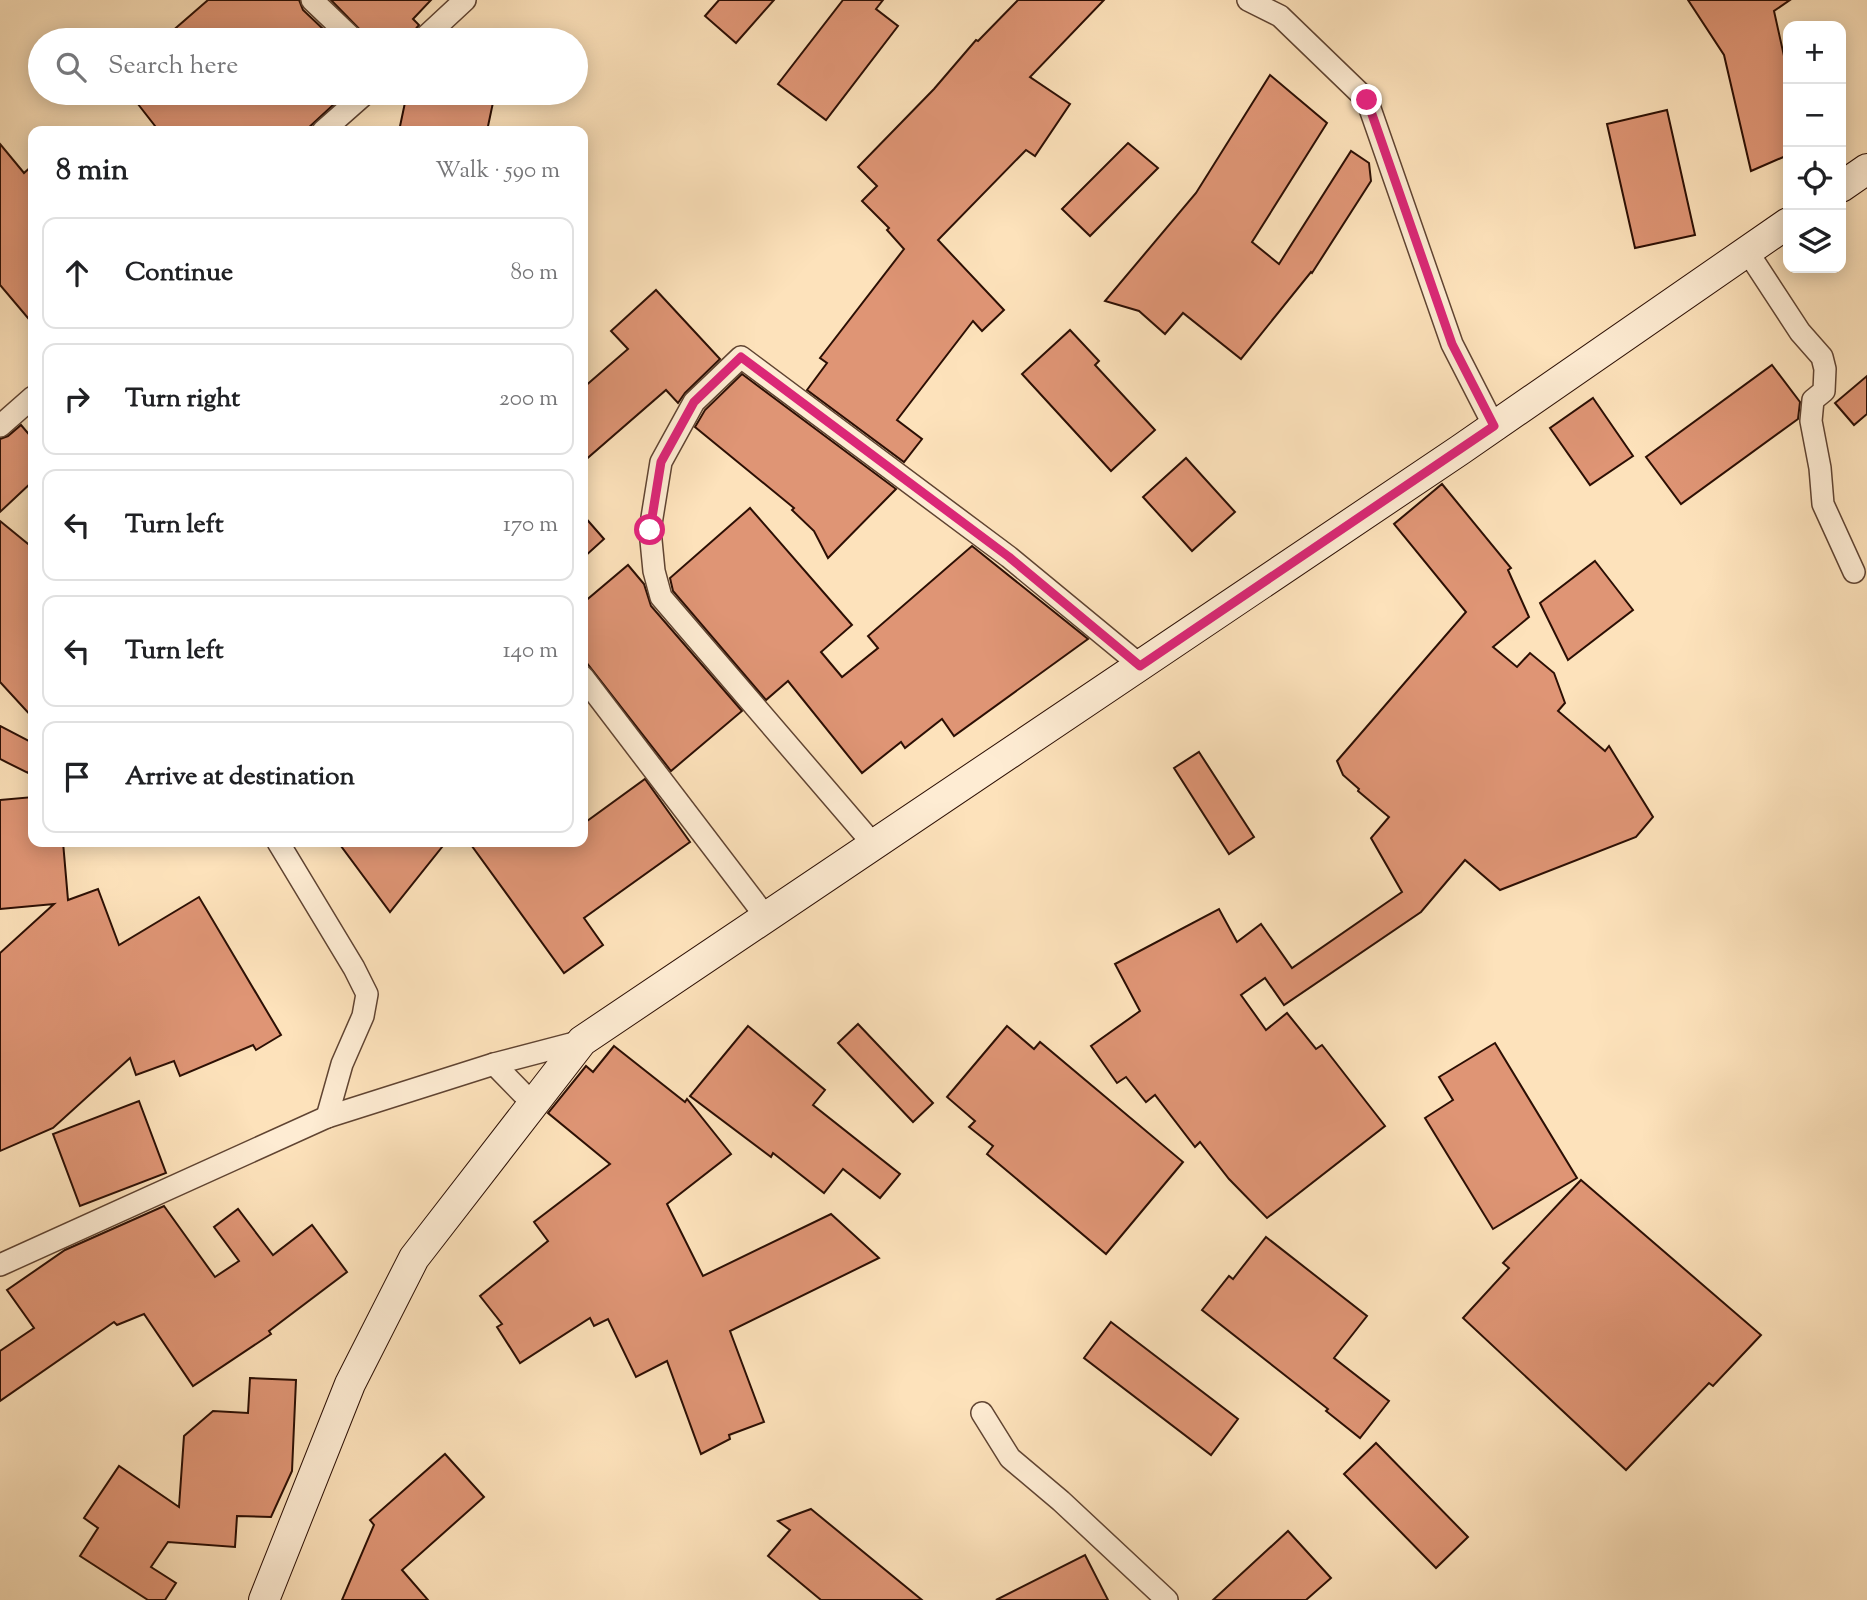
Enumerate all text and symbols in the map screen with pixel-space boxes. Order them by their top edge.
map controls [1783,21,1846,273]
button: + [1783,21,1846,84]
search box [28,28,588,105]
icon: search [52,48,90,86]
text: Search here [108,48,238,85]
route end [1351,84,1382,115]
button: − [1783,84,1846,147]
button: locate [1783,147,1846,210]
text: 8 min [56,150,128,193]
text: Walk · 590 m [435,155,560,188]
button: layers [1783,210,1846,273]
icon: ahead [58,254,96,292]
text: Continue [125,255,233,292]
text: 80 m [510,257,558,290]
icon: right [58,380,96,418]
text: Turn right [125,381,240,418]
text: 200 m [499,383,558,416]
icon: left [58,506,96,544]
text: Turn left [125,507,224,544]
text: 170 m [503,509,558,542]
route start [634,514,665,545]
icon: left [58,632,96,670]
text: Turn left [125,633,224,670]
text: 140 m [503,635,558,668]
icon: arrive [58,758,96,796]
text: Arrive at destination [125,759,355,796]

